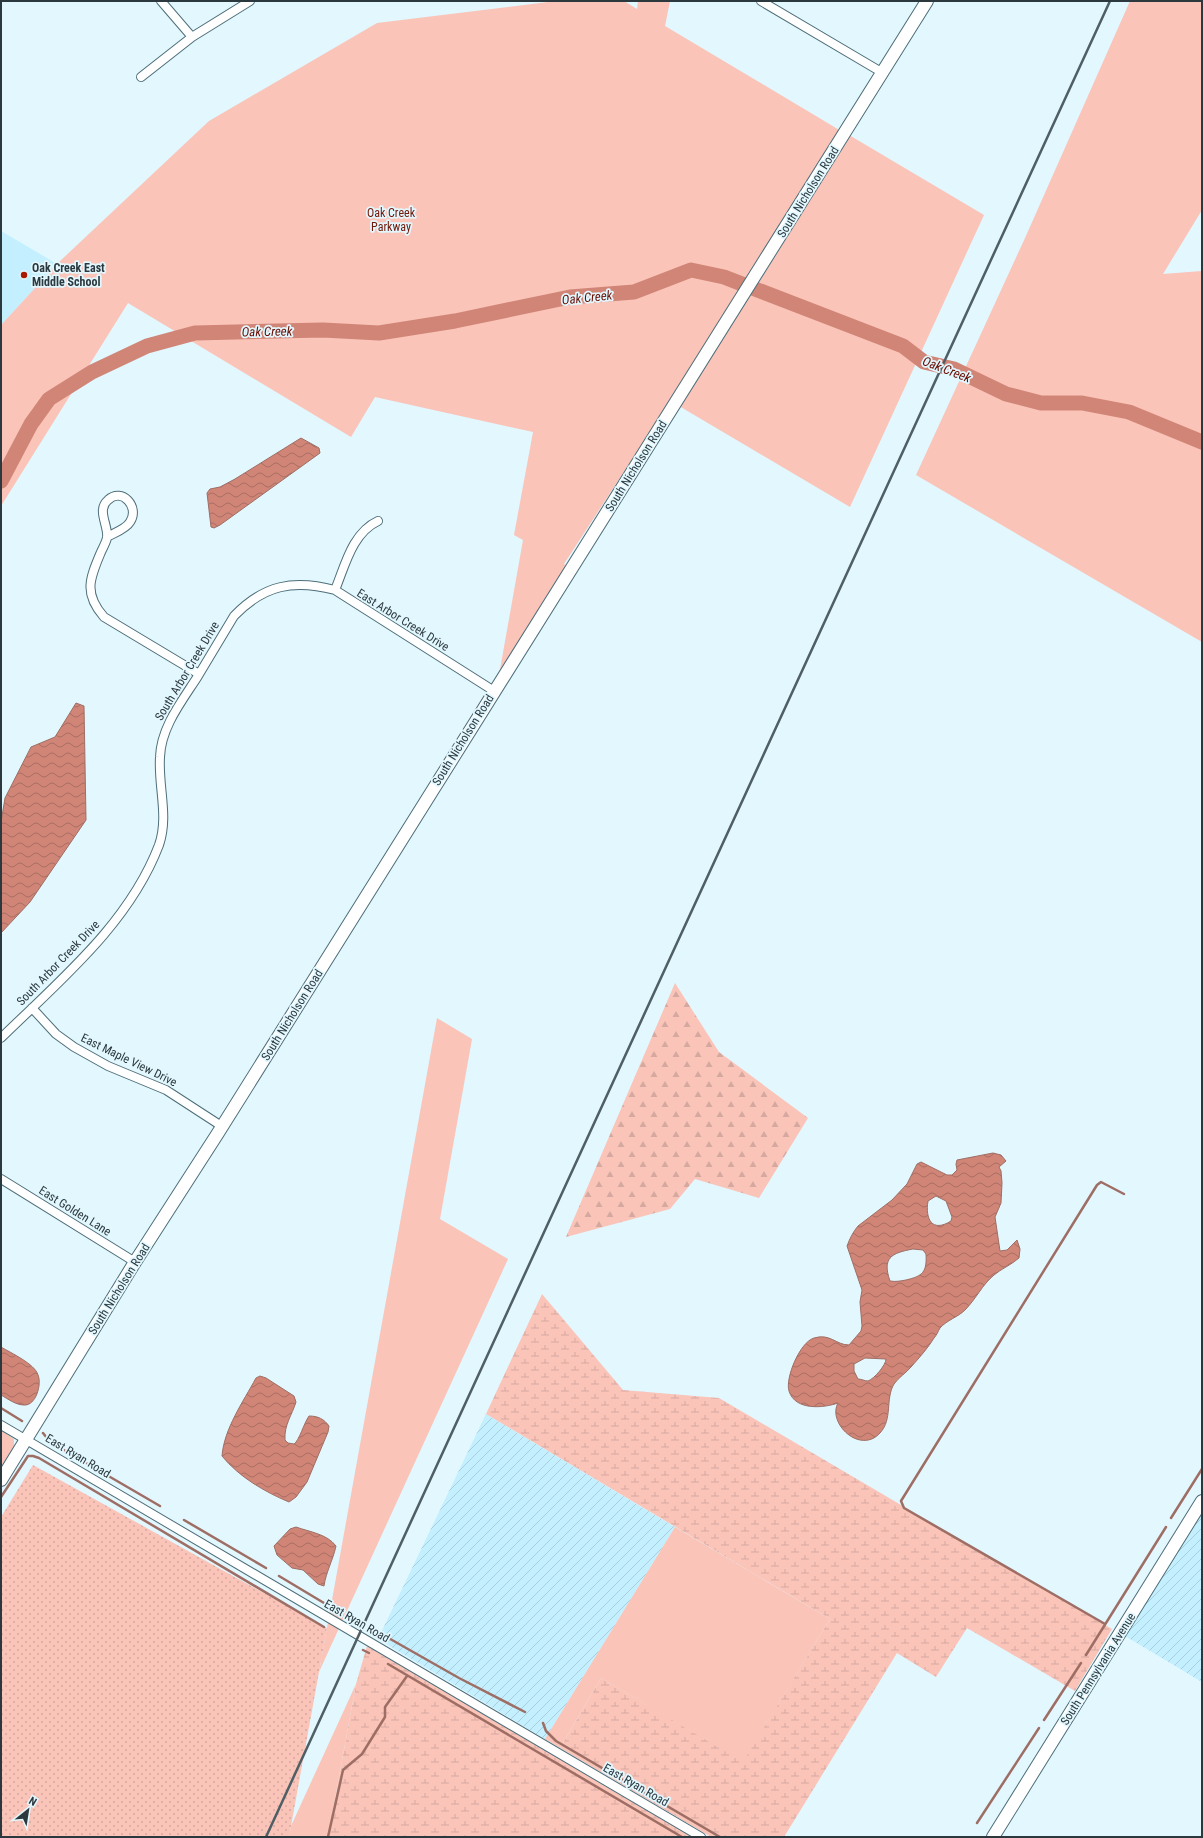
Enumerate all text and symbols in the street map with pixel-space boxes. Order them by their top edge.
street label: South Nicholson Road [774,144,842,240]
park label: Oak Creek Parkway [367,206,416,234]
place label: Oak Creek East Middle School [32,261,105,289]
marker: Oak Creek East Middle School [19,270,29,280]
water label: Oak Creek [561,287,613,308]
water label: Oak Creek [242,324,293,339]
water label: Oak Creek [920,353,973,386]
street label: South Nicholson Road [602,418,670,514]
street label: East Arbor Creek Drive [354,586,452,654]
street label: South Arbor Creek Drive [152,619,222,723]
street label: South Nicholson Road [429,692,497,788]
street label: South Arbor Creek Drive [14,917,102,1008]
street label: South Nicholson Road [258,967,326,1063]
street label: East Maple View Drive [79,1031,180,1089]
street label: East Golden Lane [36,1183,114,1239]
street label: South Nicholson Road [85,1241,153,1337]
street label: East Ryan Road [43,1431,113,1481]
street label: East Ryan Road [322,1597,392,1645]
street label: South Pennsylvania Avenue [1058,1610,1138,1728]
street label: East Ryan Road [601,1761,671,1809]
north arrow [8,1790,48,1830]
text: N [27,1794,39,1809]

